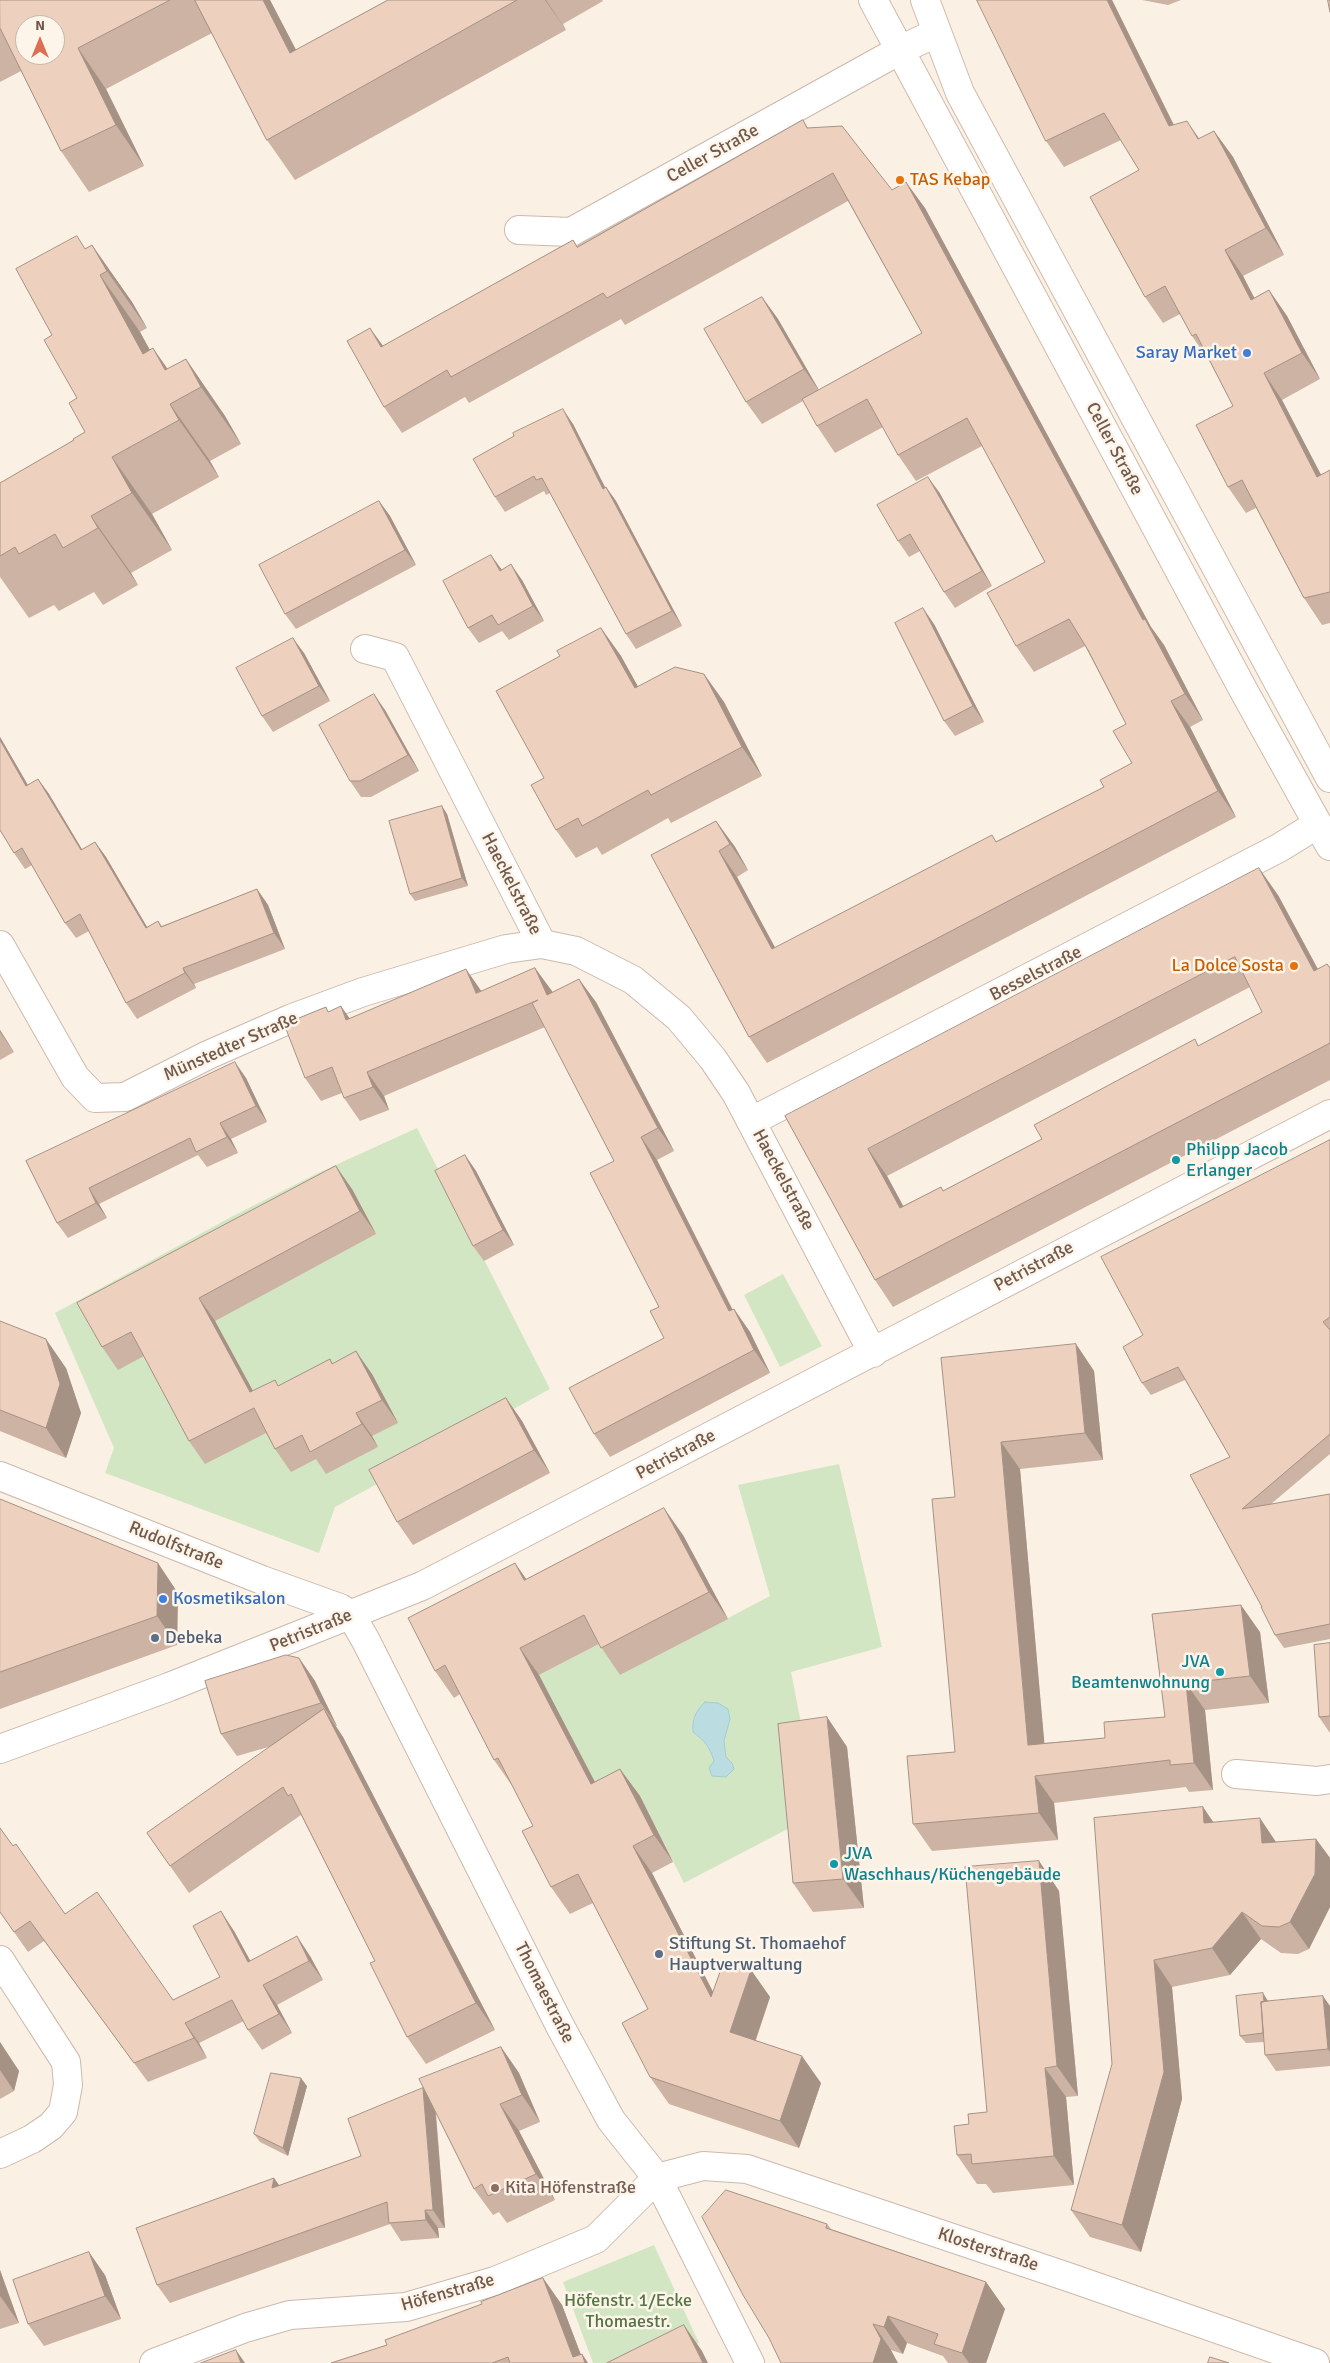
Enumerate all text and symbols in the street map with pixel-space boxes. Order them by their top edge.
north arrow [15,15,65,65]
text: N [35,17,45,34]
street label: Celler Straße [663,120,763,188]
place label: TAS Kebap [910,169,990,191]
marker: TAS Kebap [894,174,906,186]
place label: Saray Market [1136,342,1237,364]
marker: Saray Market [1241,347,1253,359]
street label: Celler Straße [1081,399,1147,499]
street label: Haeckelstraße [476,829,546,939]
street label: Besselstraße [987,942,1085,1006]
place label: La Dolce Sosta [1172,955,1284,977]
marker: La Dolce Sosta [1288,960,1300,972]
street label: Münstedter Straße [161,1008,301,1086]
street label: Haeckelstraße [747,1126,819,1234]
place label: Philipp Jacob Erlanger [1186,1139,1288,1182]
marker: Philipp Jacob Erlanger [1170,1154,1182,1166]
street label: Petristraße [991,1237,1077,1297]
street label: Petristraße [633,1425,719,1485]
street label: Rudolfstraße [125,1517,227,1575]
place label: Kosmetiksalon [173,1588,286,1610]
marker: Kosmetiksalon [157,1593,169,1605]
street label: Petristraße [267,1605,355,1657]
place label: Debeka [165,1627,222,1649]
marker: Debeka [149,1632,161,1644]
place label: JVA Beamtenwohnung [1071,1651,1210,1694]
marker: JVA Beamtenwohnung [1214,1666,1226,1678]
place label: JVA Waschhaus/Küchengebäude [844,1843,1061,1886]
marker: JVA Waschhaus/Küchengebäude [828,1858,840,1870]
place label: Stiftung St. Thomaehof Hauptverwaltung [669,1933,846,1976]
street label: Thomaestraße [509,1939,579,2047]
marker: Stiftung St. Thomaehof Hauptverwaltung [653,1948,665,1960]
place label: Kita Höfenstraße [505,2177,636,2199]
marker: Kita Höfenstraße [489,2182,501,2194]
street label: Klosterstraße [935,2224,1041,2276]
street label: Höfenstraße [399,2269,497,2317]
park label: Höfenstr. 1/Ecke Thomaestr. [564,2290,692,2332]

